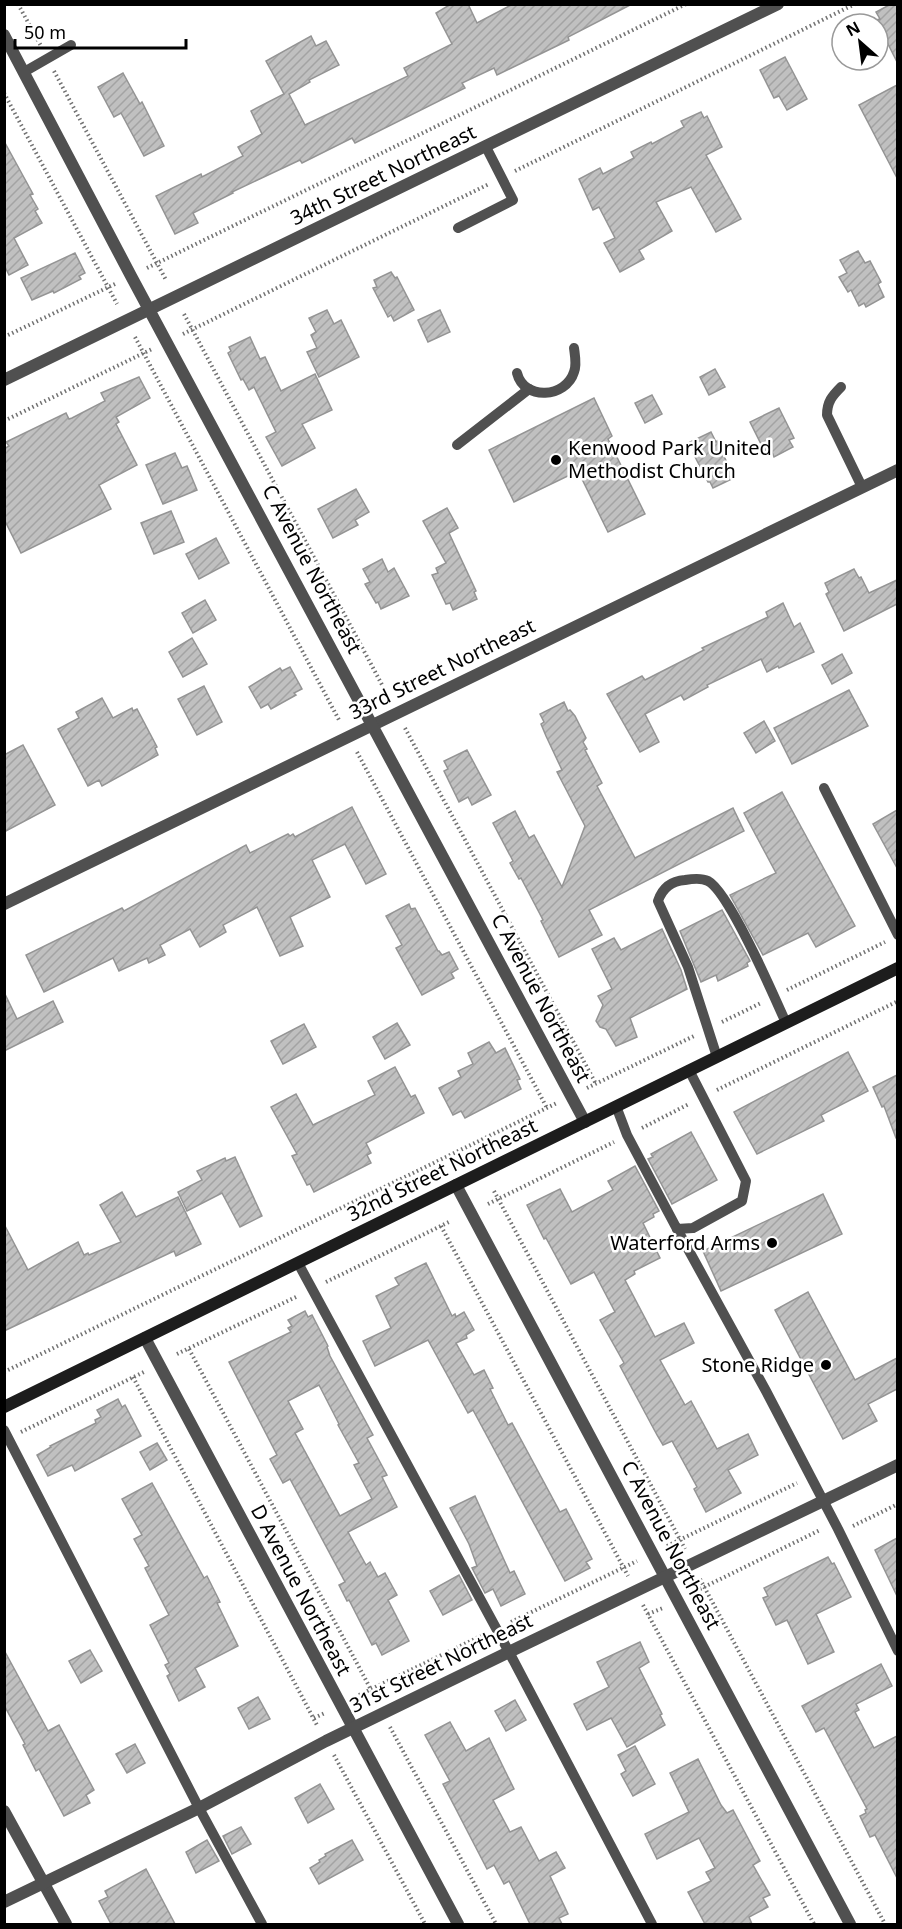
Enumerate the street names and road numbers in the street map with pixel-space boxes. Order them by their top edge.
street label: 34th Street Northeast [286,118,480,231]
street label: C Avenue Northeast [256,480,368,658]
street label: 33rd Street Northeast [344,612,539,725]
street label: C Avenue Northeast [485,909,597,1087]
street label: 32nd Street Northeast [342,1112,541,1227]
street label: C Avenue Northeast [615,1456,727,1634]
street label: D Avenue Northeast [245,1500,358,1680]
street label: 31st Street Northeast [345,1606,537,1719]

